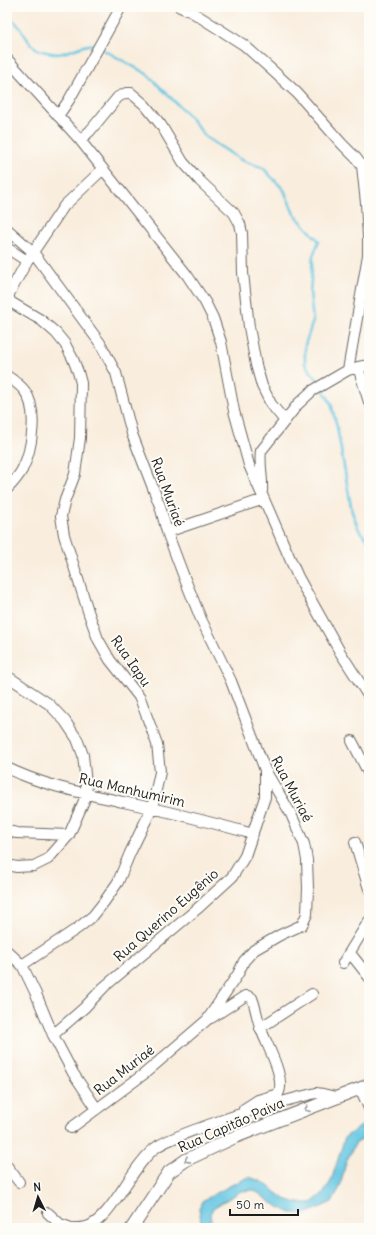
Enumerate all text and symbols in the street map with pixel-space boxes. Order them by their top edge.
street label: Rua Muriaé [147,455,189,529]
street label: Rua Iapu [107,632,155,690]
street label: Rua Muriaé [267,753,317,825]
street label: Rua Manhumirim [77,769,187,811]
street label: Rua Querino Eugênio [110,864,222,965]
street label: Rua Muriaé [90,1041,158,1099]
street label: Rua Capitão Paiva [175,1094,287,1156]
one-way arrow [303,1104,311,1112]
one-way arrow [184,1155,191,1162]
north arrow [18,1177,58,1217]
text: N [33,1180,42,1194]
scale bar [230,1191,298,1217]
text: 50 m [236,1197,265,1212]

